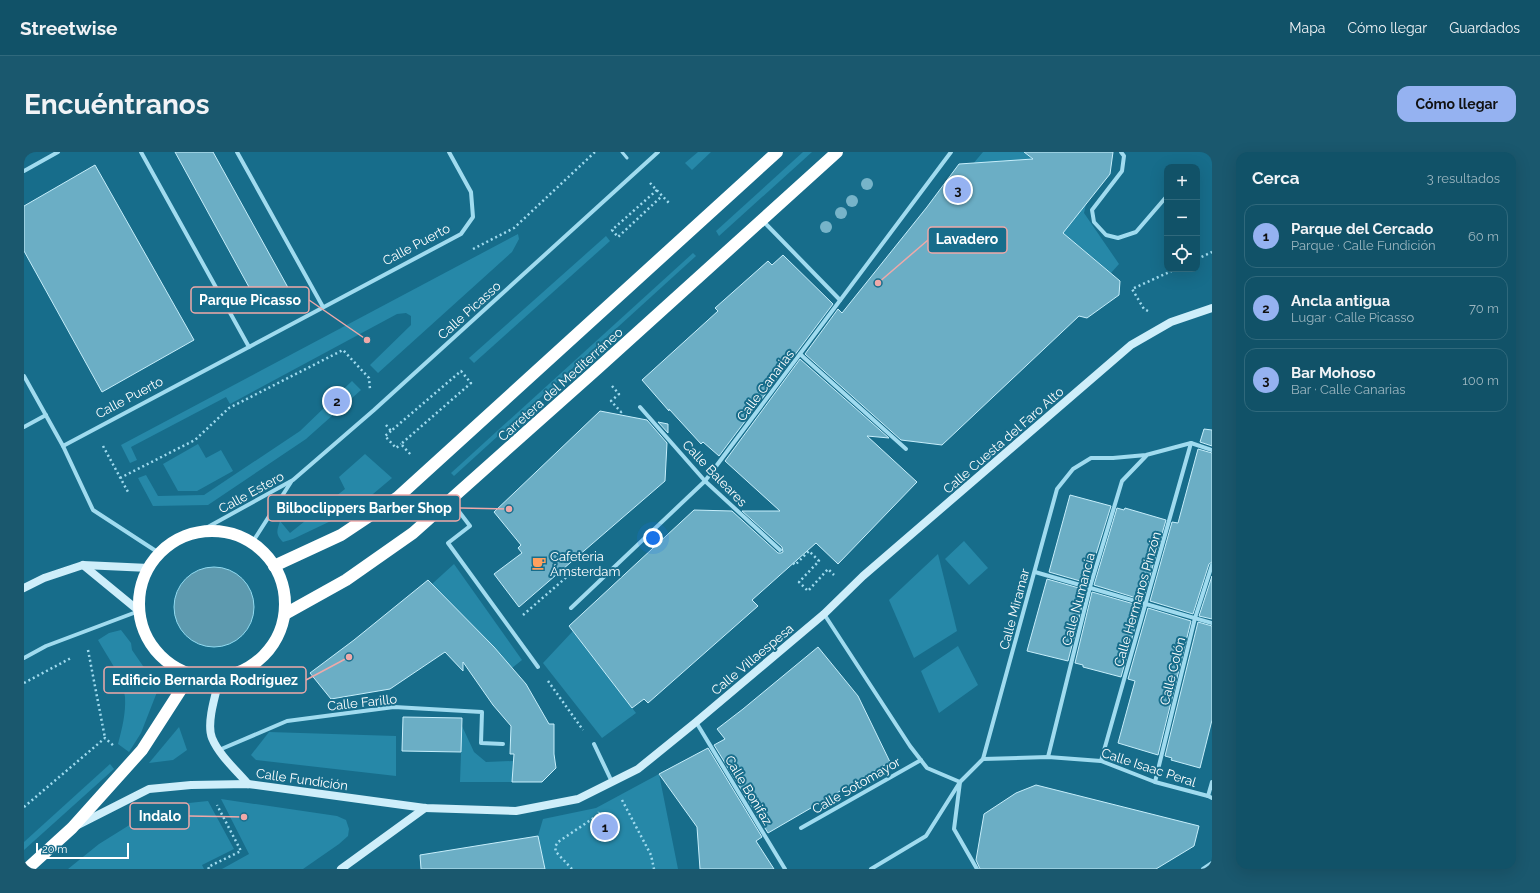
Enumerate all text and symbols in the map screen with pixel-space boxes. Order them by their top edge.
text: Streetwise [20,17,117,39]
text: Mapa [1289,20,1325,36]
text: Cómo llegar [1347,20,1427,36]
text: Guardados [1449,20,1520,36]
button: Cómo llegar [1397,86,1516,122]
text: Encuéntranos [24,88,210,121]
map controls [1164,164,1200,272]
button: + [1164,164,1200,200]
text: Cerca [1252,168,1300,188]
text: 3 resultados [1427,171,1500,186]
pin: 3 [945,175,971,205]
button: − [1164,200,1200,236]
street label: Calle Puerto [380,220,453,268]
text: Parque del Cercado [1291,220,1433,238]
callout: Lavadero [928,227,1007,253]
text: 1 [1263,229,1269,244]
text: 60 m [1468,229,1499,244]
text: Lavadero [936,231,999,247]
button: locate [1164,236,1200,272]
text: Parque · Calle Fundición [1291,238,1436,253]
street label: Calle Picasso [435,278,504,343]
callout: Parque Picasso [191,287,309,313]
text: Parque Picasso [199,292,301,308]
text: Ancla antigua [1291,292,1390,310]
text: 2 [1262,301,1270,316]
text: 70 m [1469,301,1499,316]
text: Lugar · Calle Picasso [1291,310,1414,325]
street label: Carretera del Mediterráneo [495,324,626,444]
street label: Calle Canarias [734,347,797,424]
text: Bar Mohoso [1291,364,1375,382]
street label: Calle Puerto [93,373,166,421]
text: 3 [1262,373,1270,388]
text: 100 m [1462,373,1499,388]
text: Bar · Calle Canarias [1291,382,1406,397]
street label: Calle Cuesta del Faro Alto [940,384,1067,497]
pin: 2 [324,386,350,416]
street label: Calle Baleares [679,437,750,510]
street label: Calle Estero [216,468,287,516]
callout: Bilboclippers Barber Shop [268,495,460,521]
text: Bilboclippers Barber Shop [276,500,452,516]
your location [643,528,663,548]
street label: Calle Hermanos Pinzón [1111,530,1164,668]
place label: Cafeteria Ámsterdam [550,549,620,579]
street label: Calle Numancia [1059,551,1098,647]
cafe icon: Cafeteria Ámsterdam [531,555,547,571]
street label: Calle Miramar [996,566,1033,651]
street label: Calle Villaespesa [708,621,796,698]
street label: Calle Colón [1157,636,1188,707]
callout: Edificio Bernarda Rodríguez [104,667,306,693]
text: Edificio Bernarda Rodríguez [112,672,298,688]
street label: Calle Farillo [326,691,398,714]
street label: Calle Isaac Peral [1100,745,1199,790]
street label: Calle Bonifaz [722,753,775,828]
street label: Calle Sotomayor [809,754,903,817]
street label: Calle Fundición [255,766,349,793]
callout: Indalo [130,803,189,829]
text: Indalo [139,808,182,824]
pin: 1 [592,812,618,842]
scale bar [36,841,129,860]
text: 20 m [42,843,67,856]

